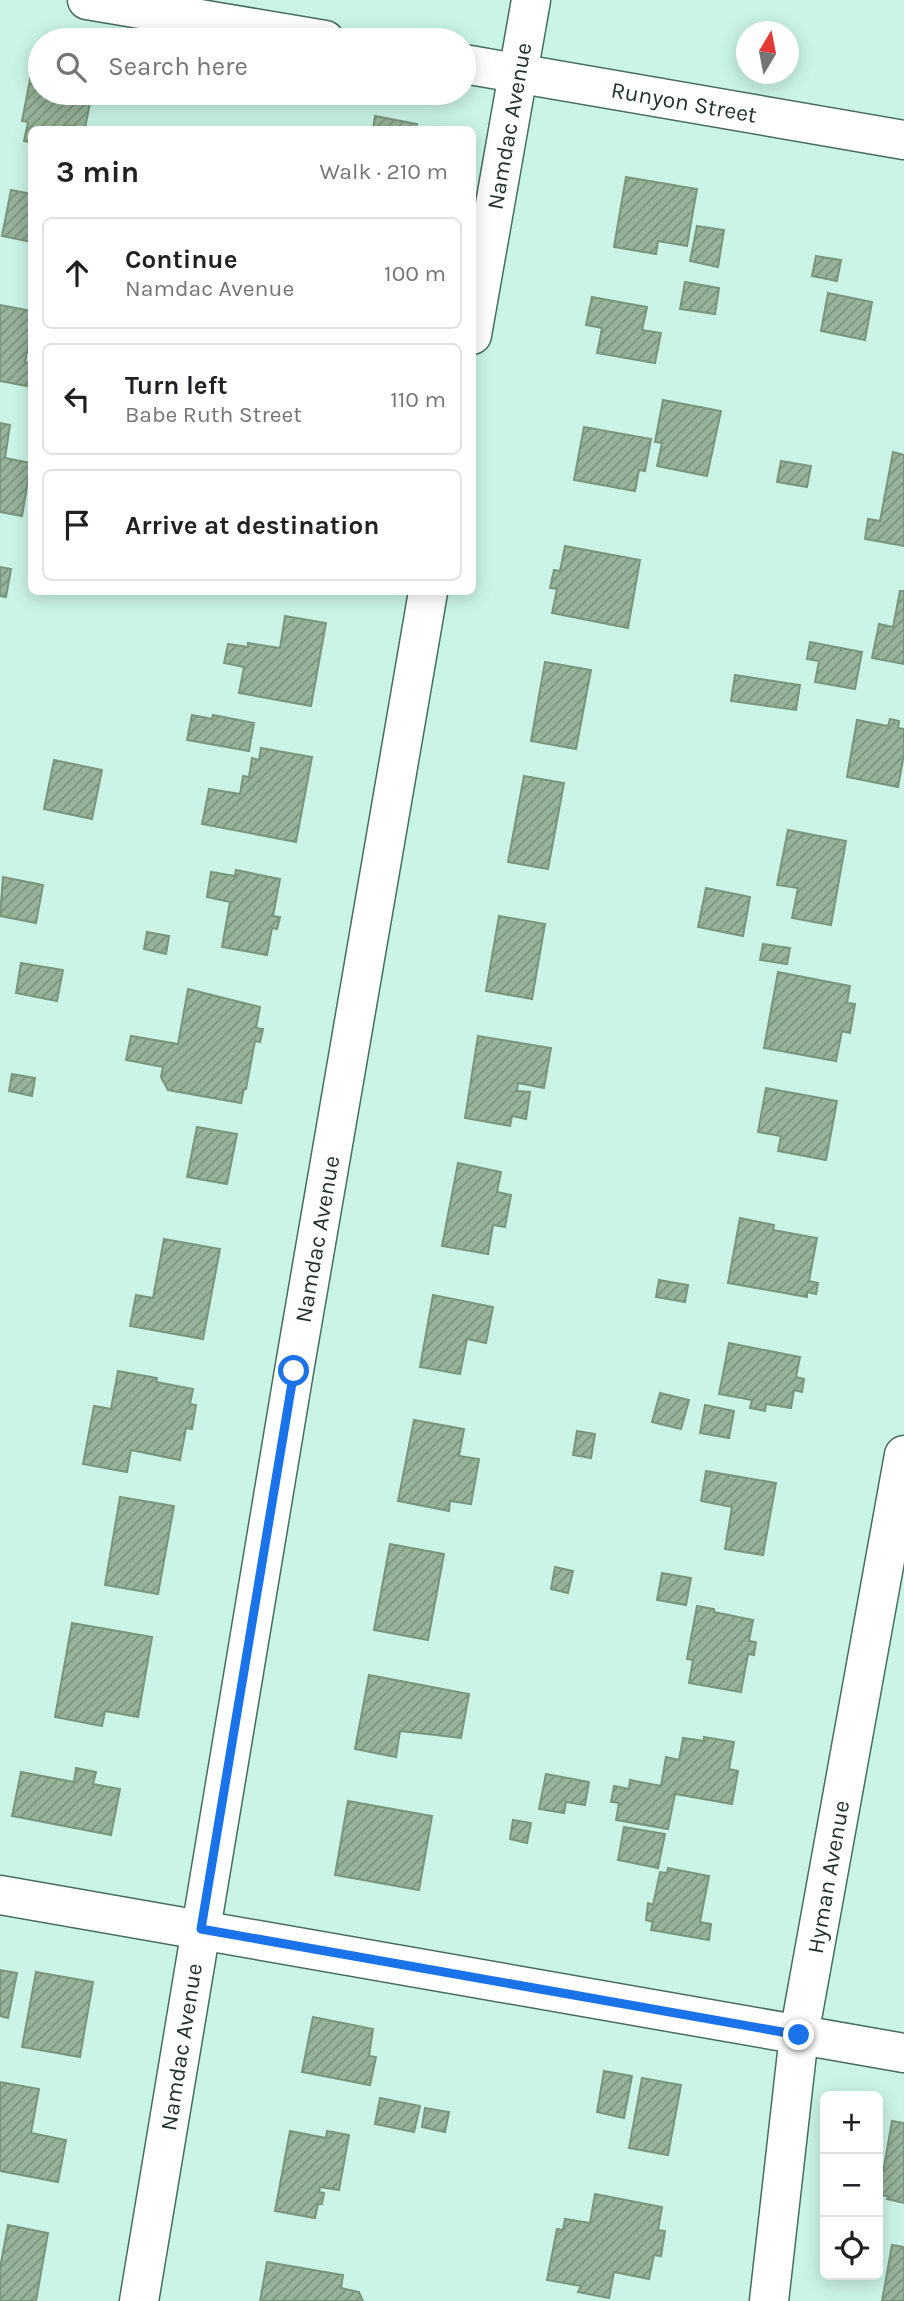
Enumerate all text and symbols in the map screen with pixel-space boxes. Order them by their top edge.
north arrow [736,21,799,84]
search box [28,28,476,105]
street label: Namdac Avenue [482,40,537,212]
icon: search [52,48,90,86]
text: Search here [108,51,248,82]
street label: Runyon Street [609,76,759,129]
text: 3 min [56,154,139,190]
text: Walk · 210 m [320,158,448,185]
text: Continue [125,244,237,275]
icon: ahead [58,254,96,292]
text: 100 m [384,260,446,287]
text: Namdac Avenue [125,275,294,302]
text: Turn left [125,370,227,401]
icon: left [58,380,96,418]
text: 110 m [390,386,446,413]
text: Babe Ruth Street [125,401,302,428]
icon: arrive [58,506,96,544]
text: Arrive at destination [125,510,379,541]
street label: Namdac Avenue [290,1153,345,1325]
route start [278,1355,309,1386]
street label: Hyman Avenue [802,1798,855,1956]
street label: Namdac Avenue [155,1961,208,2133]
route end [783,2019,814,2050]
map controls [820,2091,883,2280]
button: + [820,2091,883,2154]
button: − [820,2154,883,2217]
button: locate [820,2217,883,2280]

